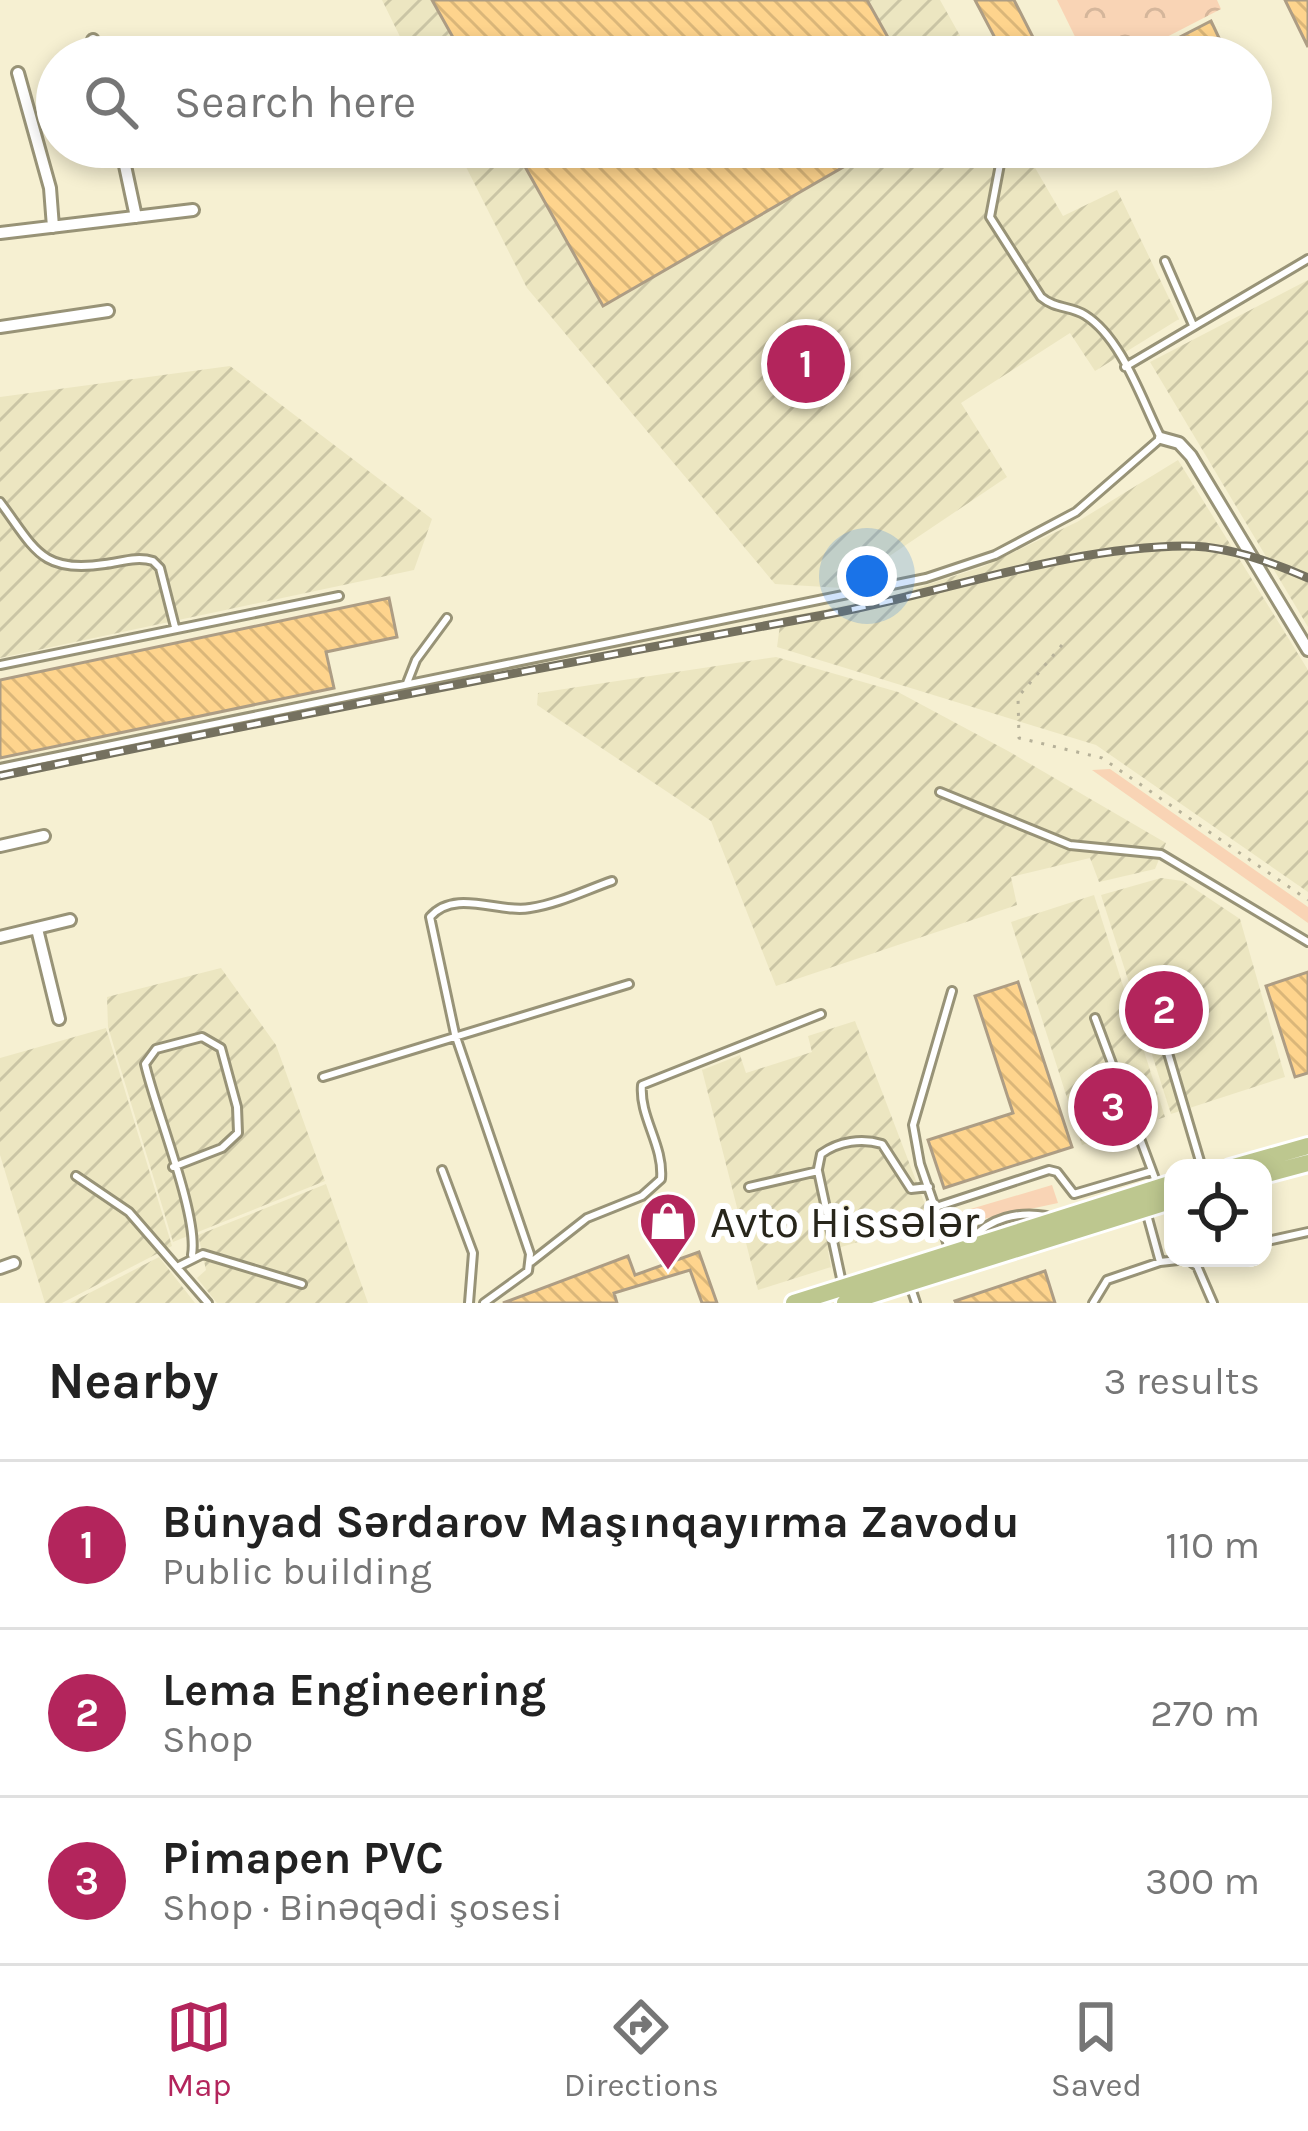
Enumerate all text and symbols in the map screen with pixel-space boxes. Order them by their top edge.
search box [36,36,1272,168]
icon: search [78,69,144,135]
text: Search here [174,76,416,128]
pin: 1 [767,319,845,409]
your location [837,546,897,606]
pin: 2 [1125,965,1203,1055]
pin: 3 [1074,1062,1152,1152]
map controls [1164,1159,1272,1267]
button: locate [1164,1159,1272,1267]
shop icon: Avto Hissələr [637,1190,699,1272]
place label: Avto Hissələr [710,1196,980,1248]
text: Nearby [48,1351,218,1411]
text: 3 results [1103,1358,1260,1404]
text: Bünyad Sərdarov Maşınqayırma Zavodu [162,1496,1019,1548]
text: 1 [80,1522,94,1568]
text: 110 m [1165,1522,1260,1568]
text: Public building [162,1548,432,1594]
text: Lema Engineering [162,1664,546,1716]
text: 2 [75,1690,99,1736]
text: 270 m [1150,1690,1260,1736]
text: Shop [162,1716,253,1762]
text: Pimapen PVC [162,1832,444,1884]
text: 3 [75,1858,99,1904]
text: 300 m [1145,1858,1260,1904]
text: Shop · Binəqədi şosesi [162,1884,563,1930]
tab: Map [166,1994,232,2104]
tab: Directions [564,1994,719,2104]
tab: Saved [1051,1994,1142,2104]

